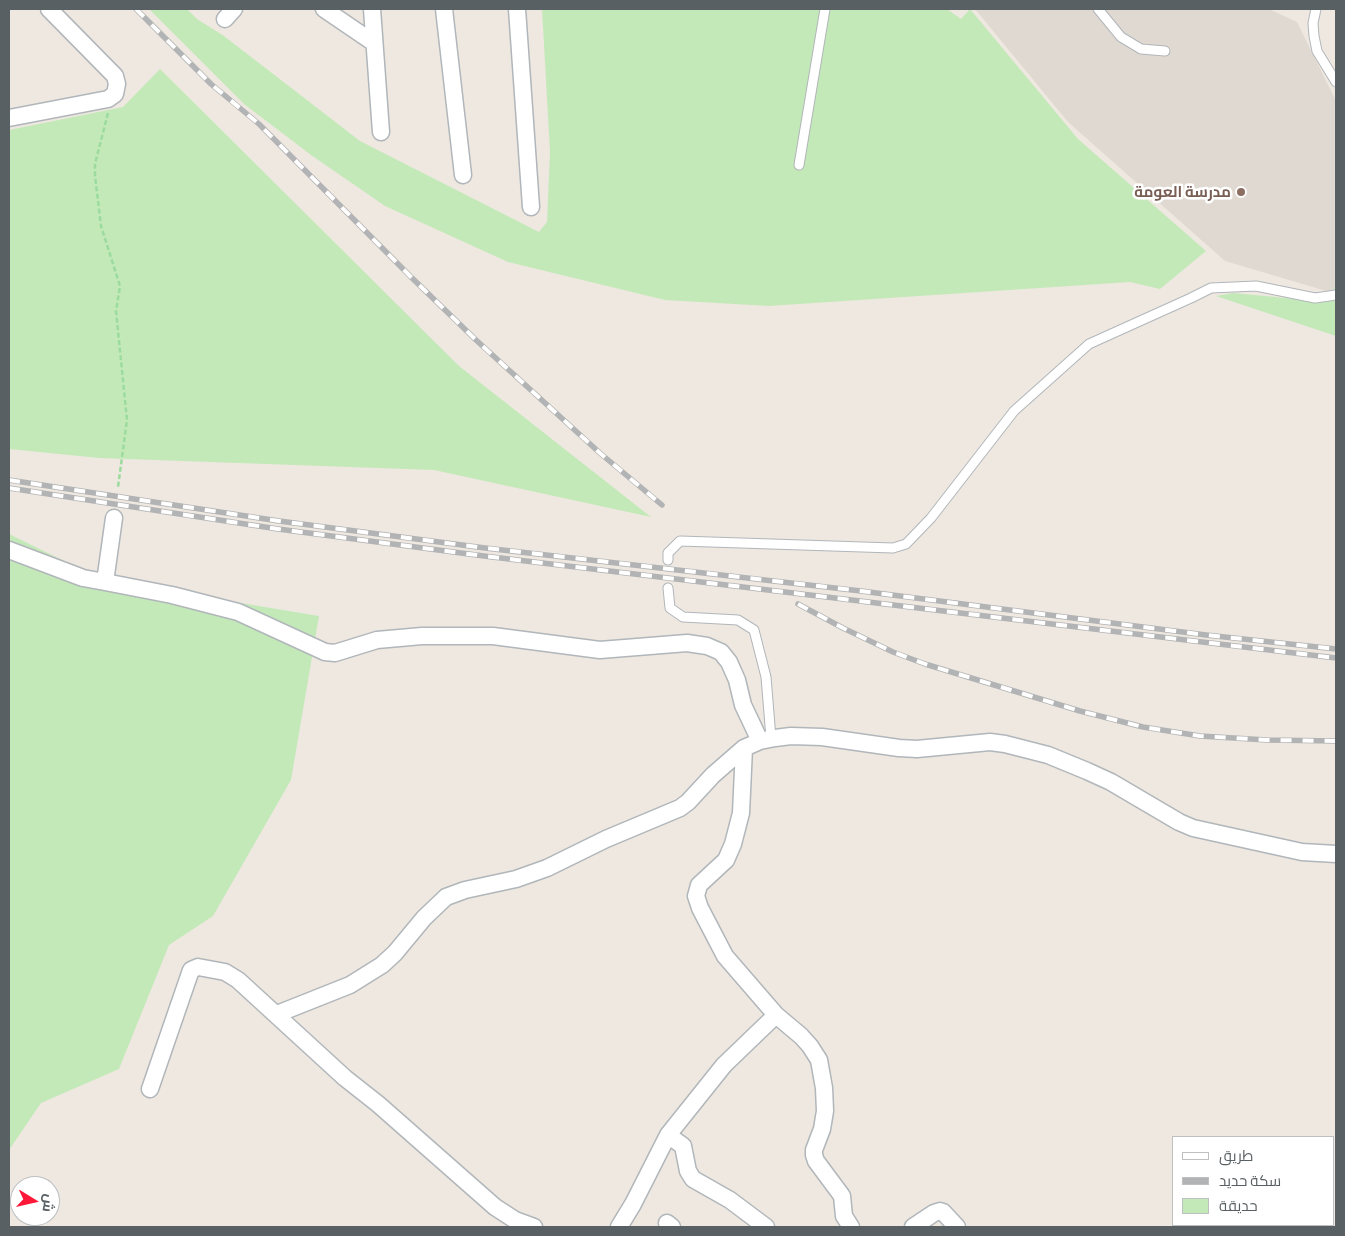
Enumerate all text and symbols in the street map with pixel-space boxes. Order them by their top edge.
place label: مدرسة العومة [1134,183,1231,201]
marker: مدرسة العومة [1235,186,1247,198]
legend [1172,1136,1335,1226]
text: طريق [1219,1146,1253,1164]
text: سكة حديد [1219,1171,1281,1189]
north arrow [10,1176,60,1226]
text: ش [40,1193,59,1213]
text: حديقة [1219,1196,1258,1214]

